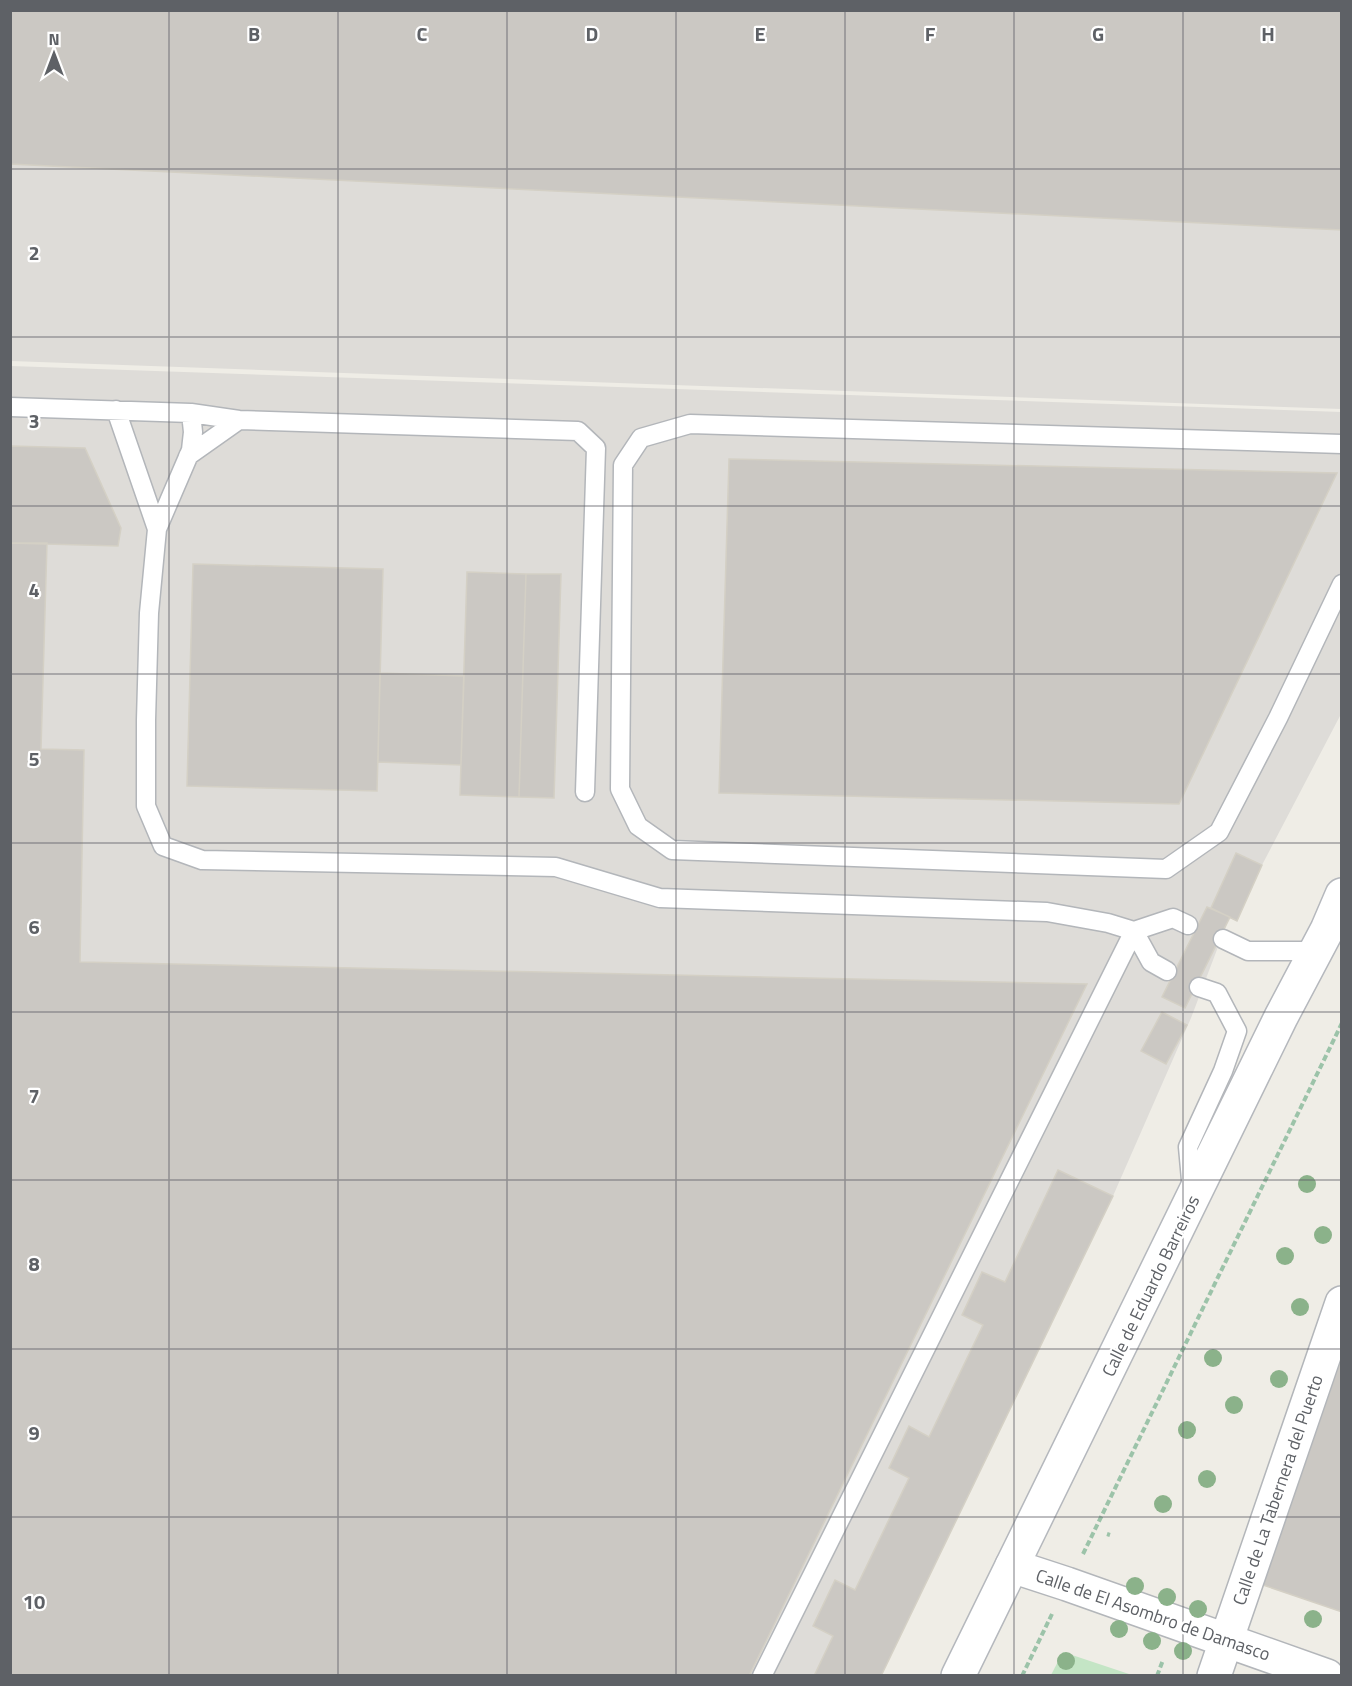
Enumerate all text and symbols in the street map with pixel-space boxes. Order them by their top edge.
text: B [248,18,260,49]
text: C [417,18,428,49]
text: D [586,18,598,49]
text: E [754,18,766,49]
text: F [925,18,936,49]
text: G [1092,18,1104,49]
text: H [1261,18,1275,49]
north arrow [24,24,84,84]
text: N [48,27,60,51]
text: 2 [28,237,40,268]
text: 3 [28,405,40,436]
text: 4 [28,574,40,605]
text: 5 [28,743,40,774]
text: 6 [28,911,40,942]
text: 7 [28,1080,40,1111]
street label: Calle de Eduardo Barreiros [1095,1190,1206,1381]
text: 8 [28,1248,40,1279]
street label: Calle de La Tabernera del Puerto [1225,1371,1330,1609]
text: 9 [28,1417,40,1448]
street label: Calle de El Asombro de Damasco [1032,1562,1274,1667]
text: 10 [23,1586,45,1617]

